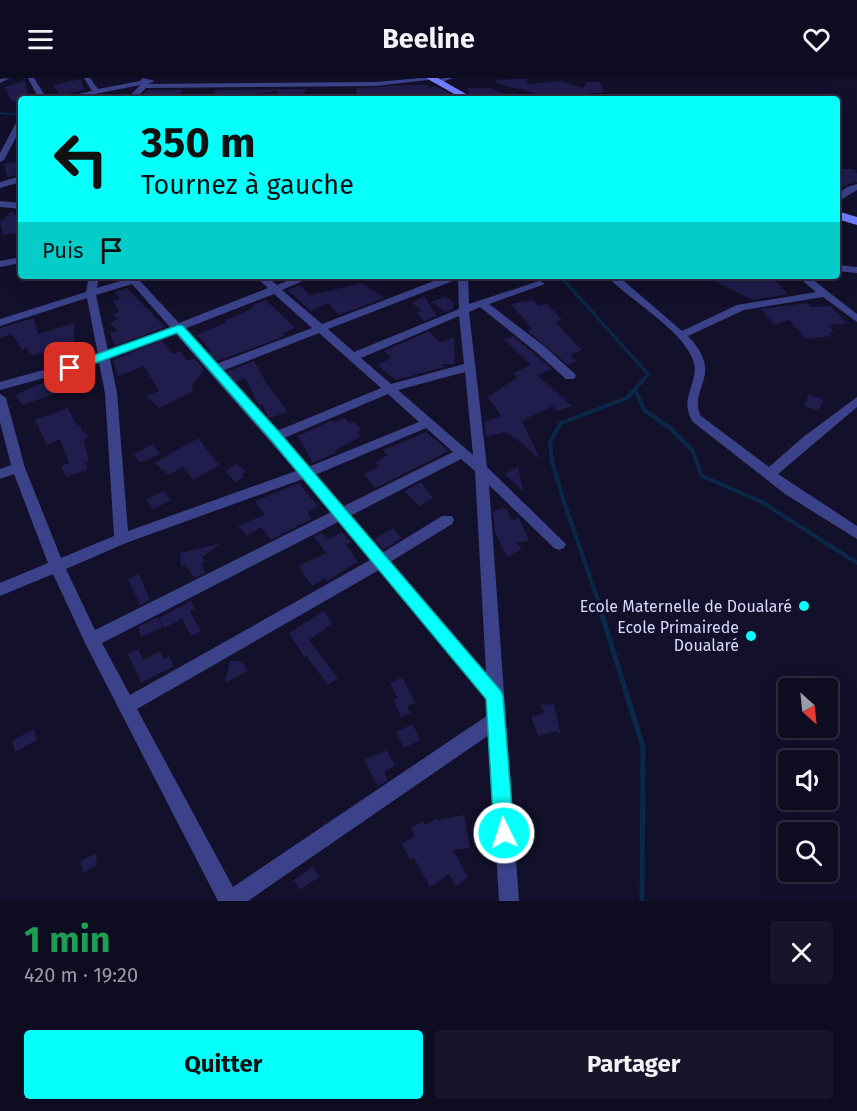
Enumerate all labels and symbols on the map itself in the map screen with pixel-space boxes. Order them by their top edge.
pin [44,342,95,393]
place label: Ecole Maternelle de Doualaré [580,597,792,616]
marker: Ecole Maternelle de Doualaré [797,599,811,613]
place label: Ecole Primairede Doualaré [617,618,739,655]
marker: Ecole Primairede Doualaré [744,629,758,643]
north arrow [778,678,838,738]
position arrow [472,801,536,865]

